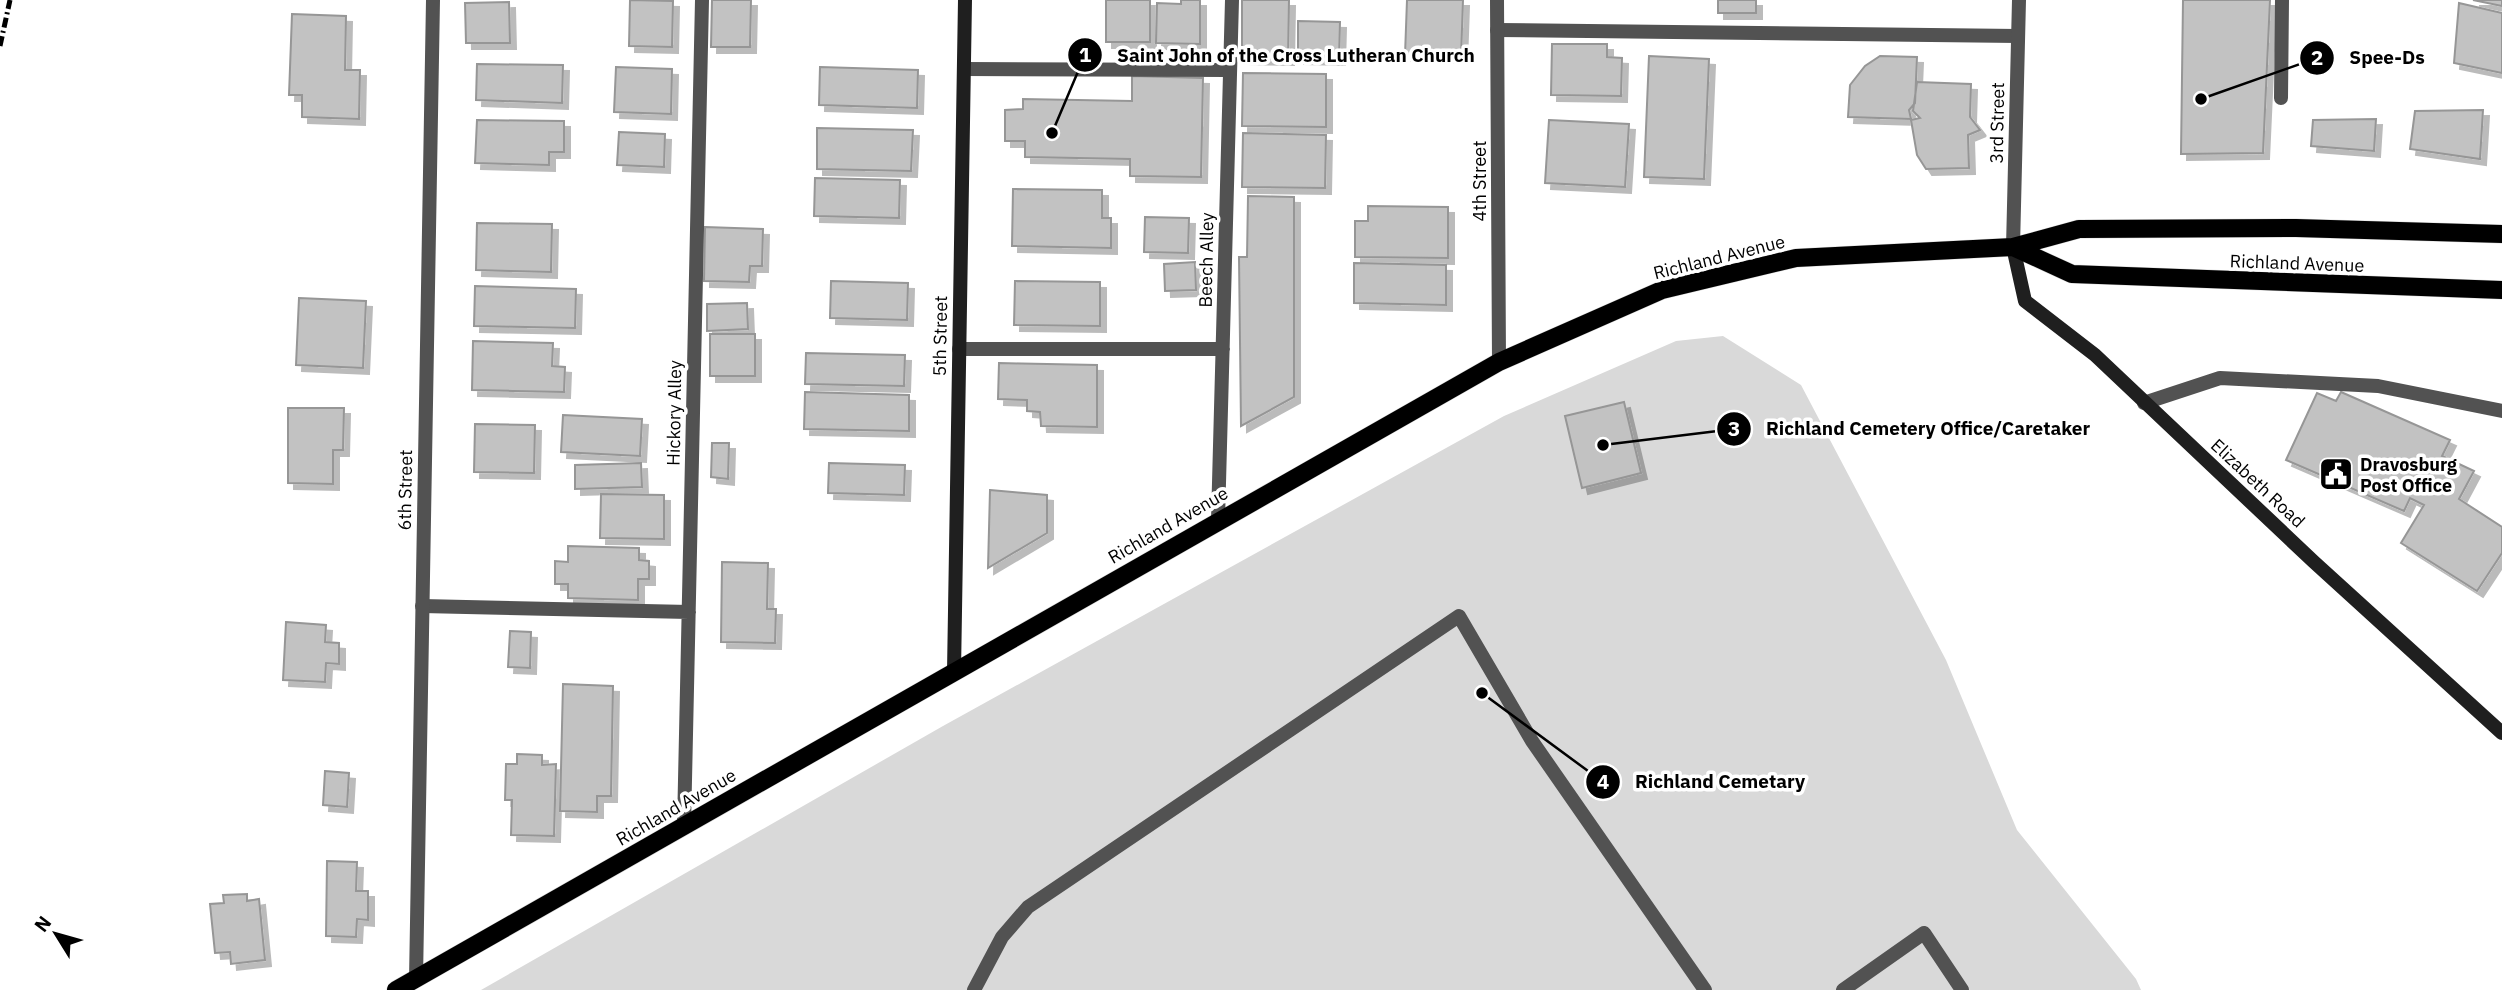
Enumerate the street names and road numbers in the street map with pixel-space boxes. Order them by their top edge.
street label: 3rd Street [1985,82,2009,164]
street label: 4th Street [1468,141,1491,221]
street label: Beech Alley [1194,212,1218,308]
street label: Richland Avenue [1651,230,1787,284]
street label: Richland Avenue [2229,249,2365,277]
street label: 5th Street [928,295,952,377]
street label: Hickory Alley [662,360,686,466]
street label: Elizabeth Road [2206,434,2310,532]
street label: 6th Street [393,449,417,531]
street label: Richland Avenue [1104,481,1232,569]
street label: Richland Avenue [612,763,740,851]

